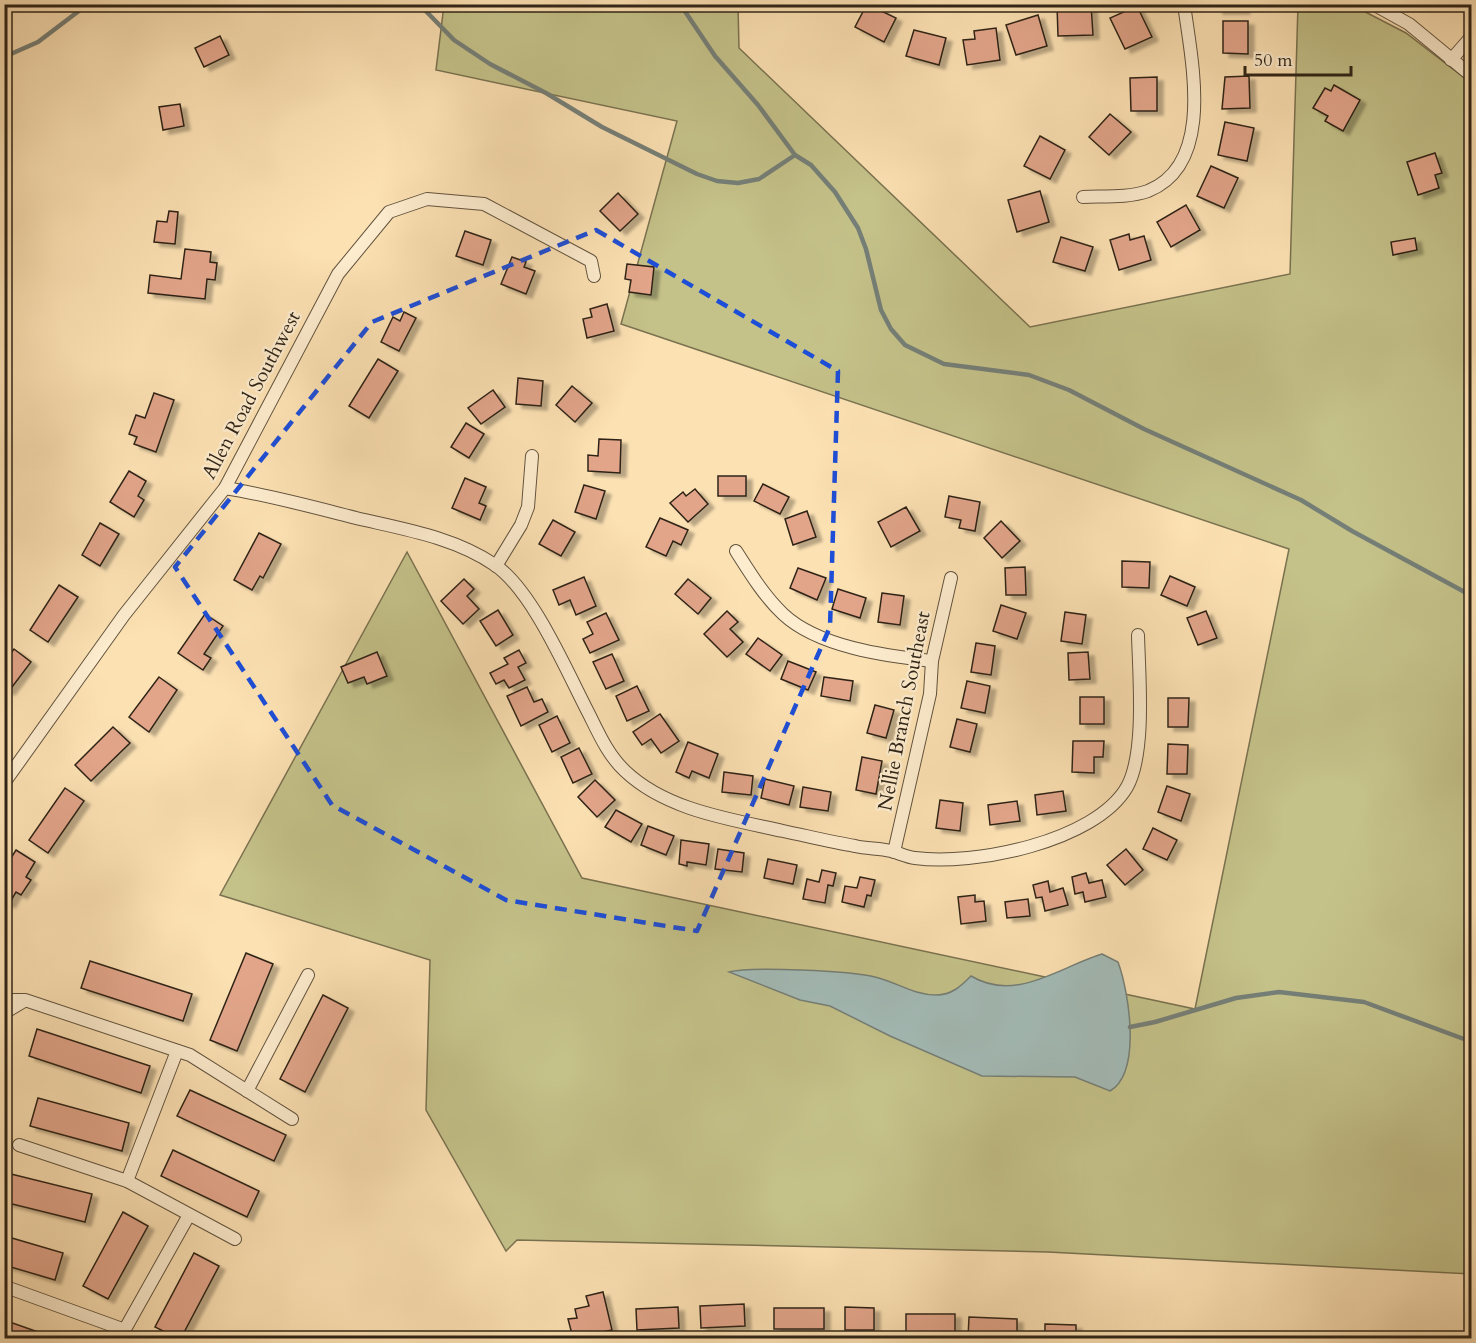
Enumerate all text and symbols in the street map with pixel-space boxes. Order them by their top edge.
scale bar [1245,39,1352,77]
text: 50 m [1254,48,1293,73]
street label: Allen Road Southwest [195,306,307,484]
street label: Nellie Branch Southeast [871,608,937,813]

